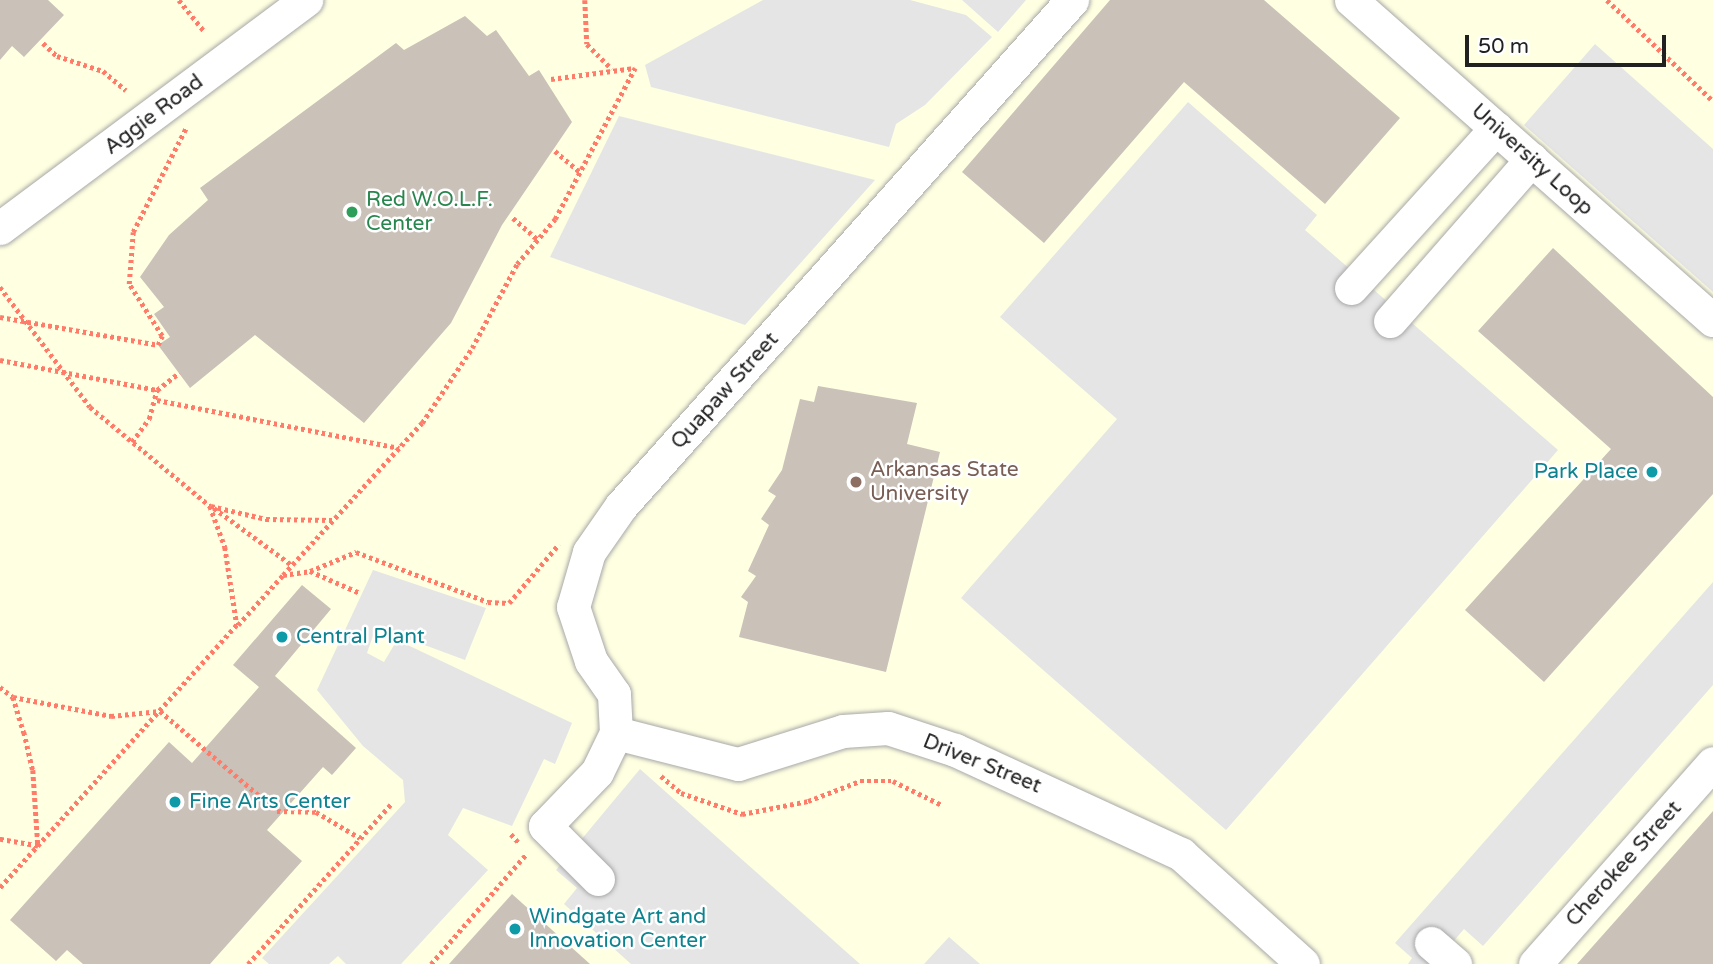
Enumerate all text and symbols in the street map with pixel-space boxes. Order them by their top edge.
scale bar [1468,21,1669,65]
text: 50 m [1478,34,1529,59]
street label: Aggie Road [100,70,208,160]
street label: University Loop [1466,99,1598,221]
place label: Red W.O.L.F. Center [366,187,493,237]
marker: Red W.O.L.F. Center [344,204,360,220]
street label: Quapaw Street [666,327,784,455]
place label: Arkansas State University [870,457,1019,507]
place label: Park Place [1534,459,1638,485]
marker: Park Place [1644,464,1660,480]
marker: Arkansas State University [848,474,864,490]
place label: Central Plant [296,624,425,650]
marker: Central Plant [274,629,290,645]
street label: Driver Street [919,729,1045,799]
place label: Fine Arts Center [189,789,351,815]
marker: Fine Arts Center [167,794,183,810]
street label: Cherokee Street [1561,796,1687,932]
place label: Windgate Art and Innovation Center [529,904,706,954]
marker: Windgate Art and Innovation Center [507,921,523,937]

